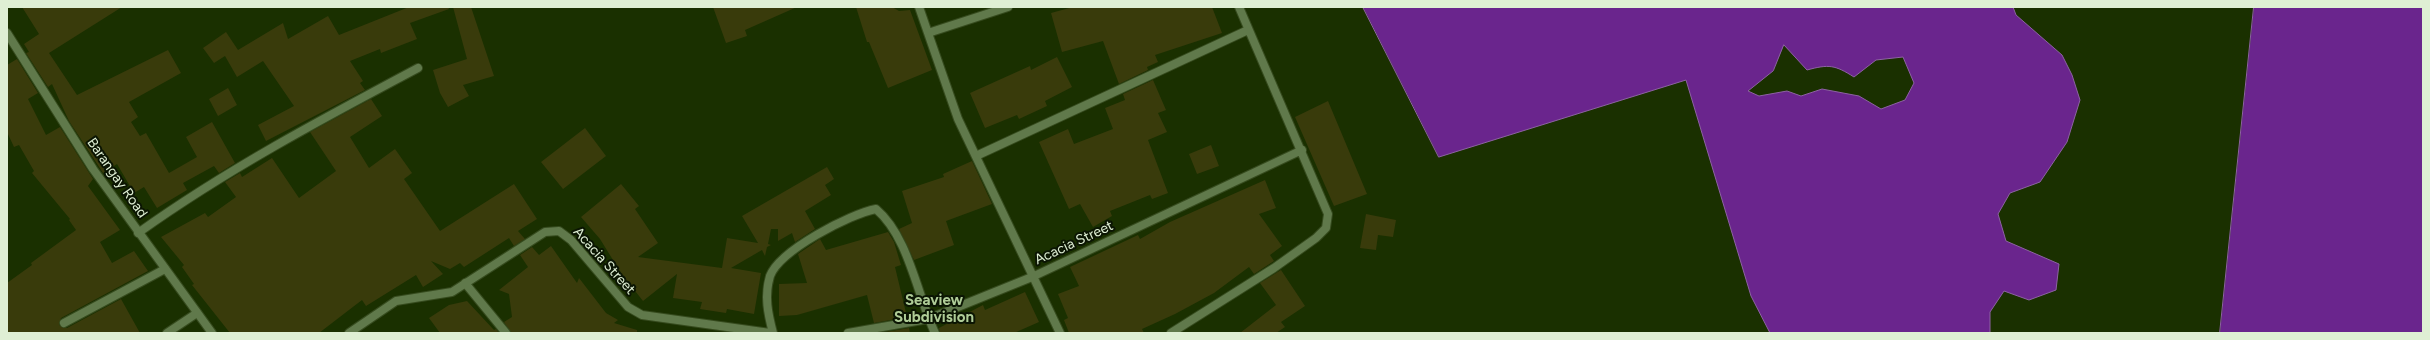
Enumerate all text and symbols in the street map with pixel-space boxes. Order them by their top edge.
street label: Barangay Road [83,135,151,221]
street label: Acacia Street [1032,217,1116,269]
street label: Acacia Street [569,224,639,298]
district label: Seaview Subdivision [894,292,974,327]

